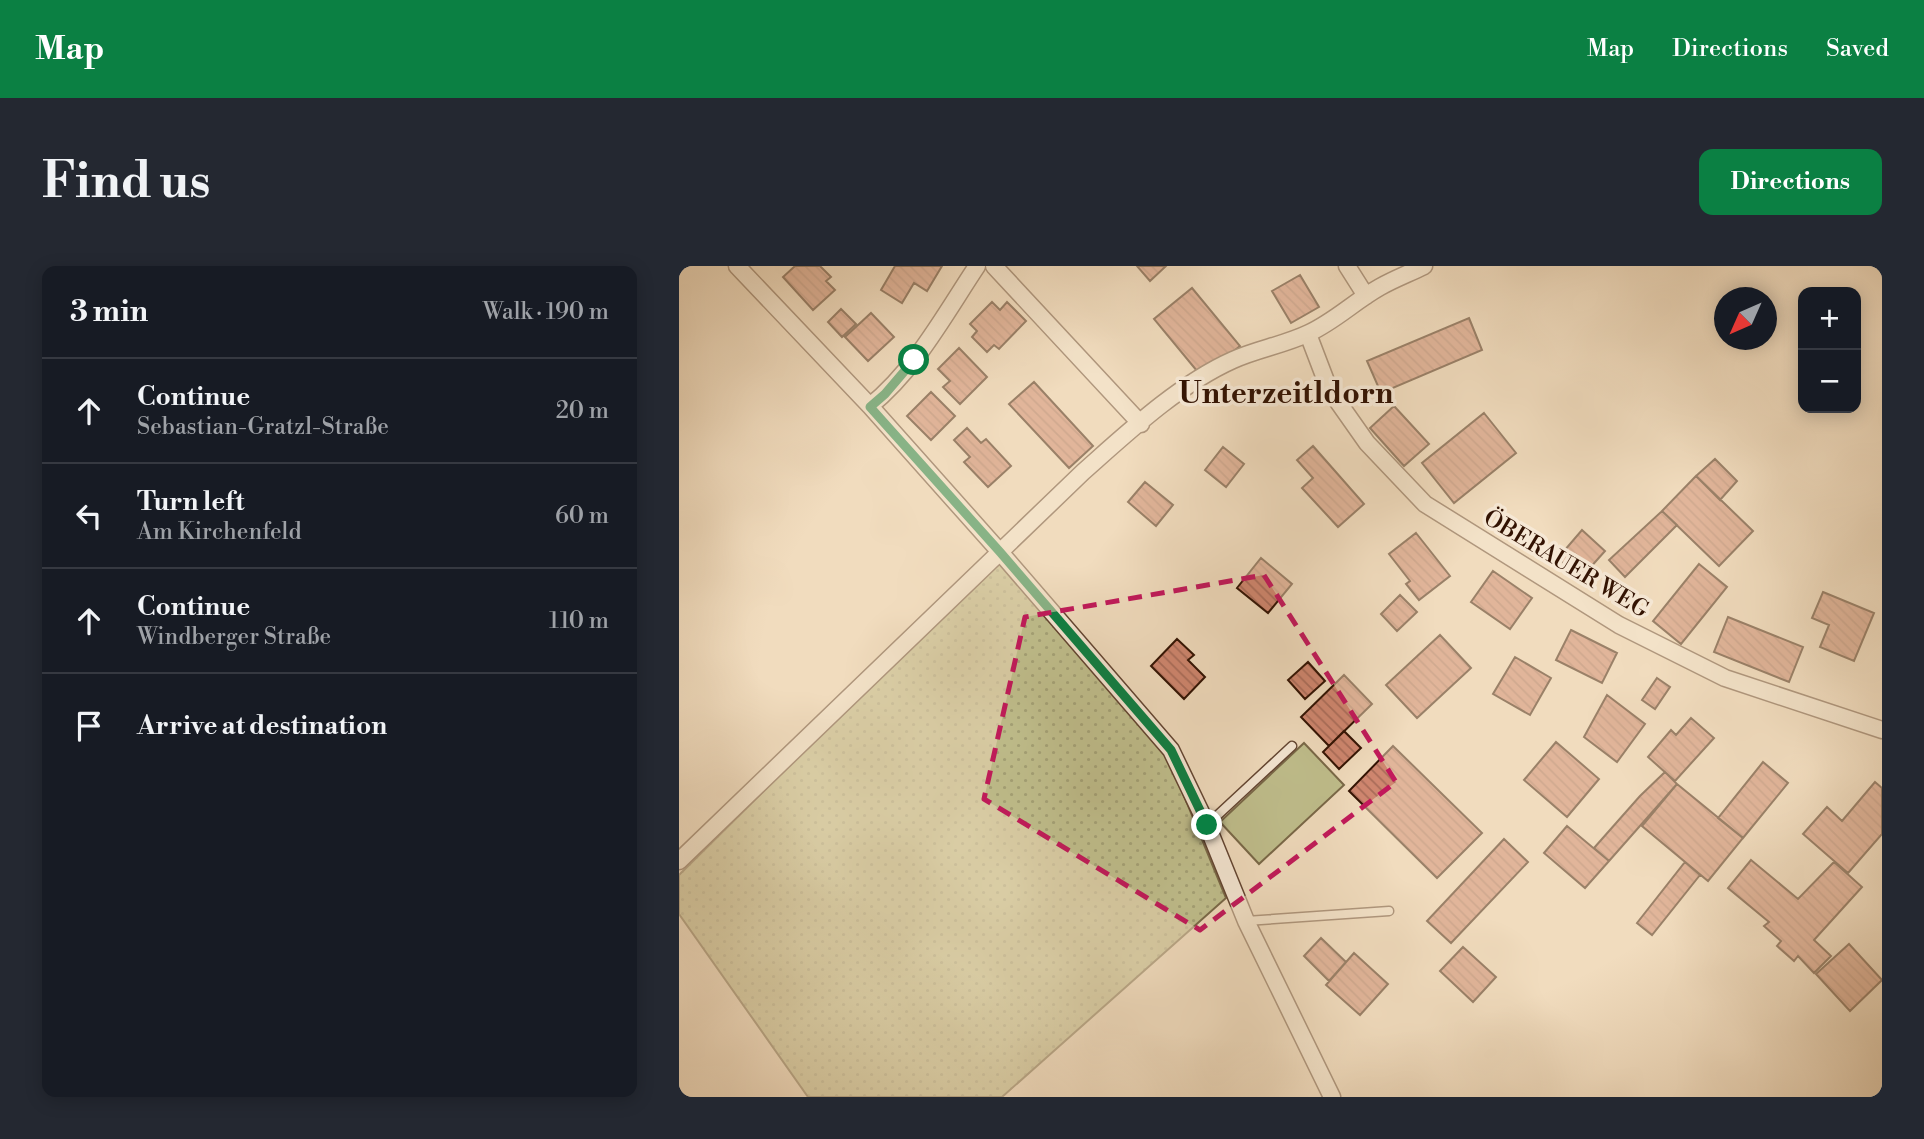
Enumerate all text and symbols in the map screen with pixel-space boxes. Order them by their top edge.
text: Map [35,29,104,70]
text: Map [1587,34,1634,64]
text: Directions [1672,34,1788,64]
text: Saved [1826,34,1889,64]
button: Directions [1699,149,1882,215]
text: Find us [42,152,211,213]
north arrow [1714,287,1777,350]
map controls [1798,287,1861,413]
button: + [1798,287,1861,350]
text: 3 min [70,293,148,331]
text: Walk · 190 m [483,298,609,326]
route start [898,344,929,375]
button: − [1798,350,1861,413]
district label: Unterzeitldorn [1178,375,1394,413]
text: Continue [137,381,250,413]
icon: ahead [70,392,108,430]
text: 20 m [556,397,609,425]
text: Sebastian-Gratzl-Straße [137,413,389,441]
text: Turn left [137,486,245,518]
icon: left [70,497,108,535]
text: 60 m [555,502,609,530]
street label: ÖBERAUER WEG [1478,502,1655,624]
text: Am Kirchenfeld [137,518,302,546]
text: Continue [137,591,250,623]
icon: ahead [70,602,108,640]
text: 110 m [549,607,609,635]
text: Windberger Straße [137,623,331,651]
icon: arrive [70,707,108,745]
text: Arrive at destination [137,710,387,742]
route end [1191,809,1222,840]

